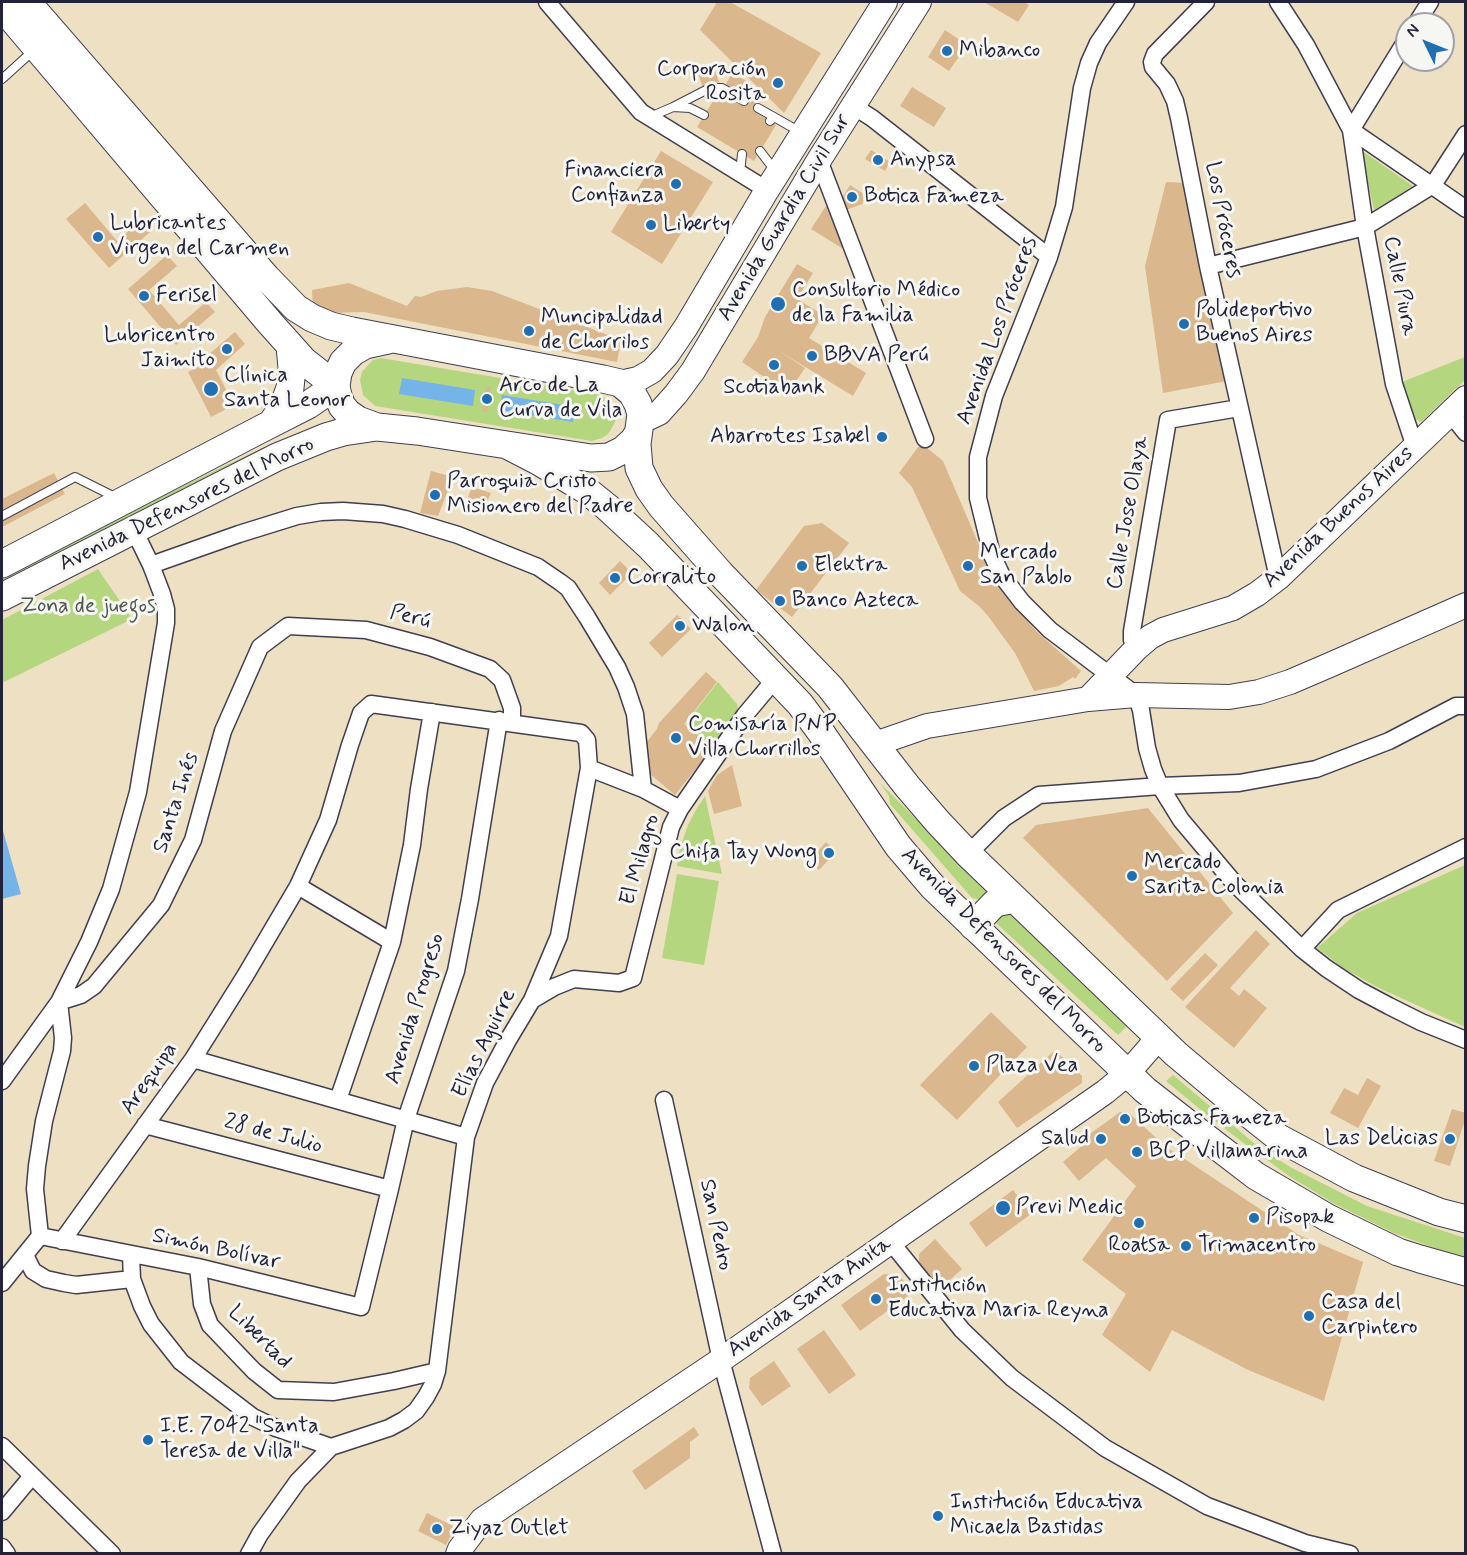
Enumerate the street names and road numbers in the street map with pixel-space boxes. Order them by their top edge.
street label: Avenida Guardia Civil Sur [713,110,857,326]
street label: Los Próceres [1198,160,1246,280]
street label: Avenida Los Próceres [952,234,1044,428]
street label: Calle Piura [1376,234,1422,338]
street label: Avenida Defensores del Morro [55,432,319,578]
street label: Calle Jose Olaya [1102,434,1156,592]
street label: Avenida Buenos Aires [1258,441,1420,595]
street label: Perú [387,600,433,636]
street label: Santa Inés [148,749,206,857]
street label: El Milagro [615,811,667,909]
street label: Avenida Defensores del Morro [895,843,1111,1059]
street label: Avenida Progreso [381,930,451,1088]
street label: Elías Aguirre [447,985,523,1103]
street label: Arequipa [116,1038,184,1120]
street label: 28 de Julio [221,1109,325,1161]
street label: San Pedro [692,1177,738,1273]
street label: Simón Bolívar [150,1224,282,1276]
street label: Avenida Santa Anita [723,1232,897,1364]
street label: Libertad [222,1301,296,1375]

